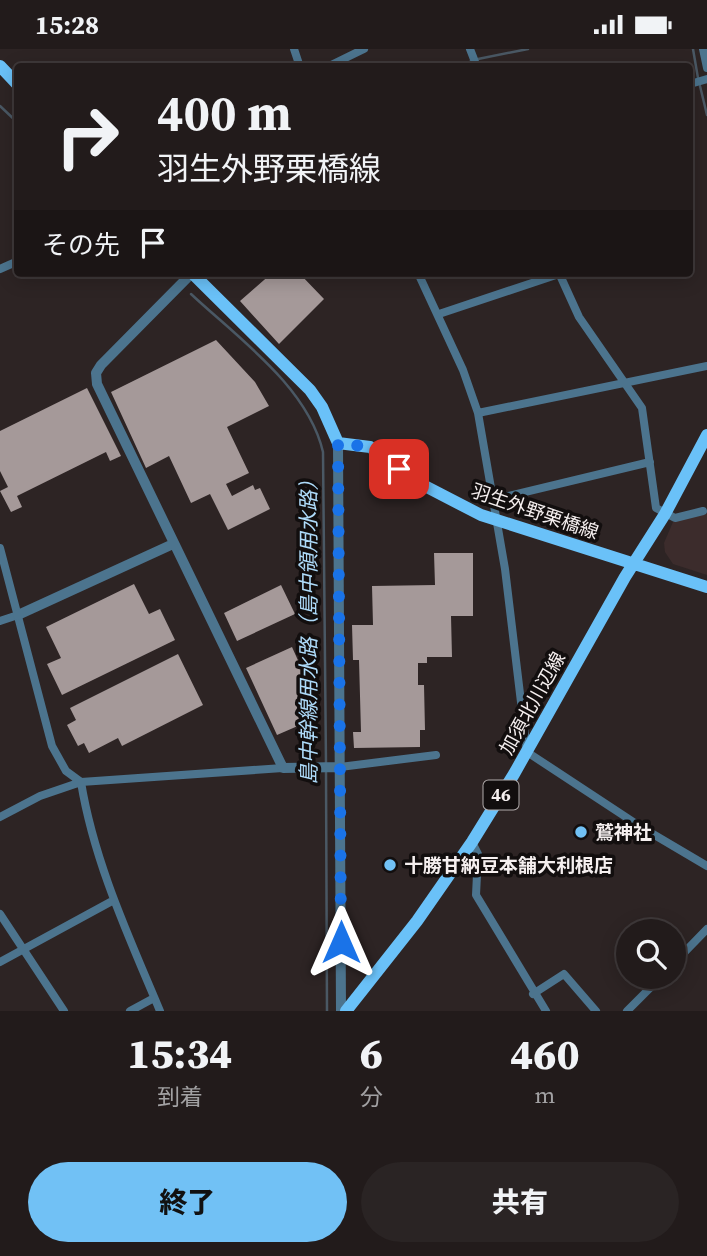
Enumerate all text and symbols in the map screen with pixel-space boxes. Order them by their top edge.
text: 15:28 [35,7,99,43]
text: 400 m [157,79,292,146]
icon: right [42,91,133,182]
text: 羽生外野栗橋線 [157,147,381,191]
icon: arrive [134,224,172,262]
text: その先 [42,227,120,263]
pin [369,439,429,499]
icon: arrive [380,450,418,488]
water label: 島中幹線用水路（島中領用水路） [294,470,323,785]
street label: 羽生外野栗橋線 [468,477,602,545]
street label: 加須北川辺線 [493,647,571,759]
road number: 46 [484,781,518,809]
place label: 鷲神社 [595,819,652,845]
marker: 鷲神社 [573,824,589,840]
place label: 十勝甘納豆本舗大利根店 [404,852,613,878]
marker: 十勝甘納豆本舗大利根店 [382,857,398,873]
position arrow [304,905,378,979]
map controls [616,919,686,989]
button: search [616,919,686,989]
text: 15:34 [127,1024,232,1082]
text: 6 [360,1024,383,1082]
text: 460 [510,1025,580,1083]
text: m [535,1079,555,1111]
text: 到着 [157,1081,203,1113]
text: 分 [360,1081,383,1113]
button: 終了 [28,1162,347,1242]
button: 共有 [361,1162,679,1242]

